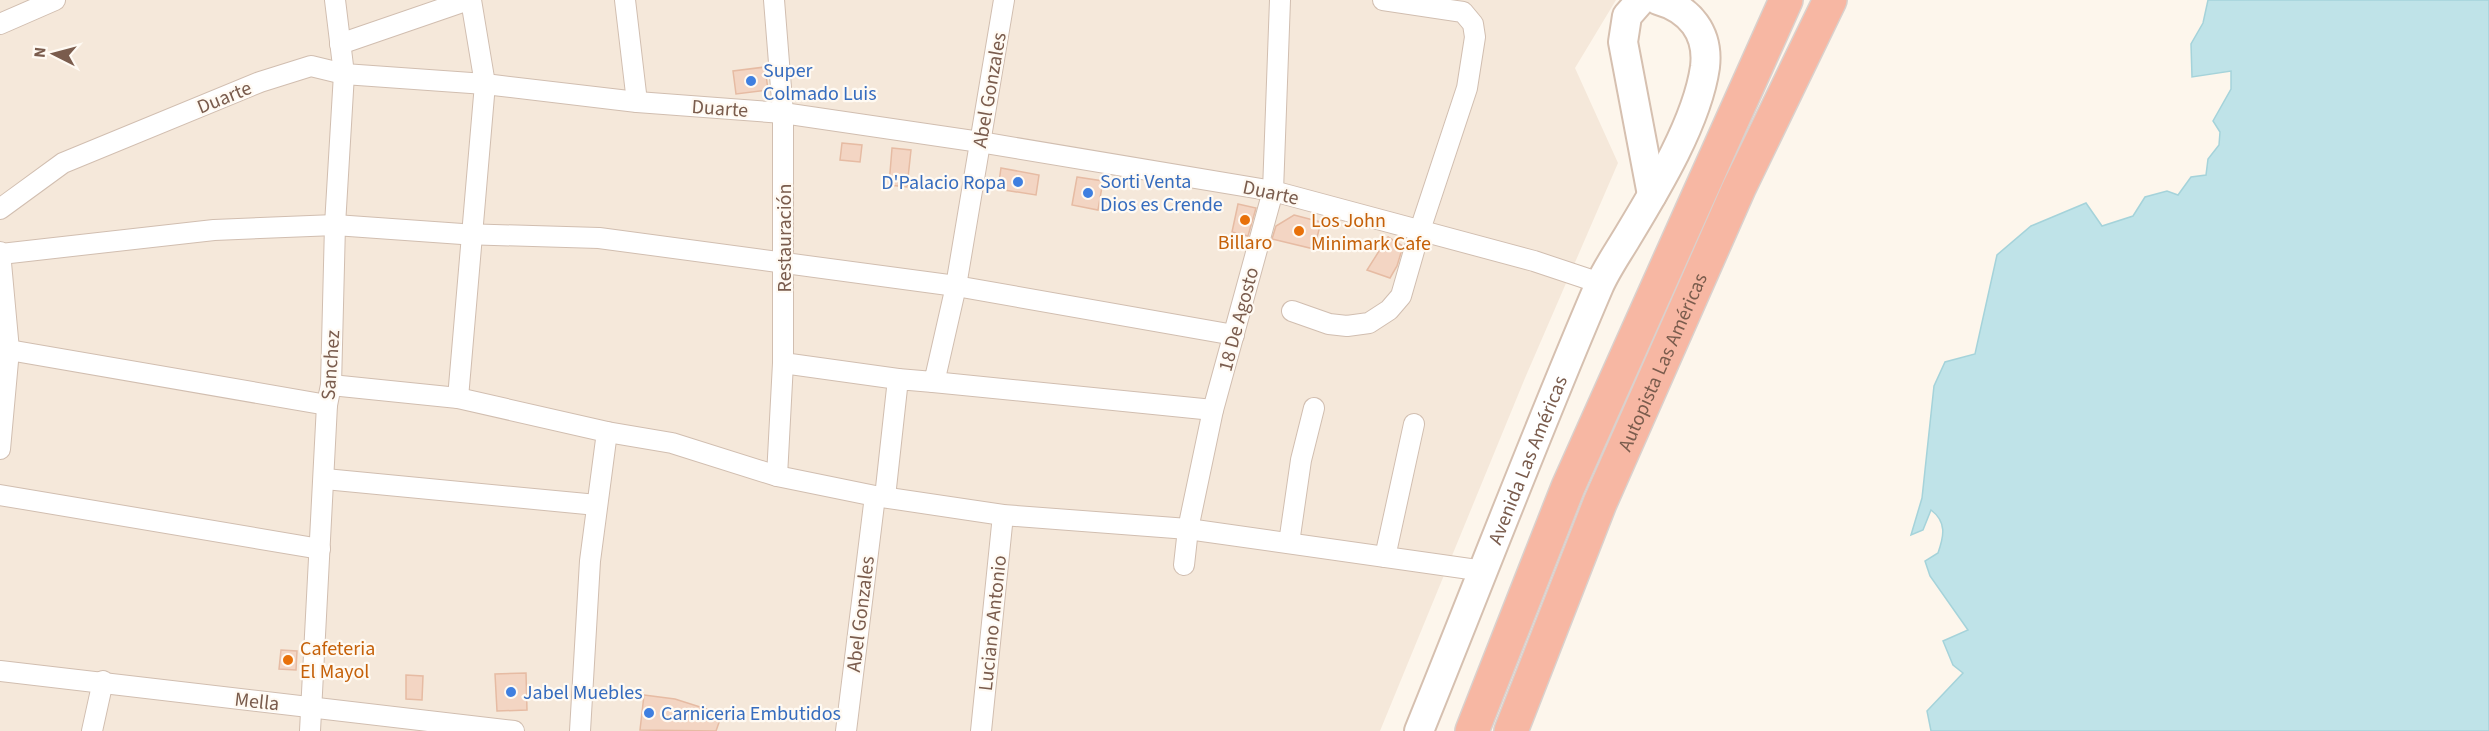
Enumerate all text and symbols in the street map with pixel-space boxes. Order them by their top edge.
north arrow [24,24,84,84]
street label: Abel Gonzales [966,30,1014,150]
text: N [29,46,52,59]
place label: Super Colmado Luis [763,57,877,108]
street label: Duarte [193,74,256,122]
marker: Super Colmado Luis [744,74,758,88]
street label: Duarte [691,93,749,125]
place label: Sorti Venta Dios es Crende [1100,168,1223,219]
place label: D'Palacio Ropa [881,169,1006,197]
street label: Duarte [1240,173,1301,213]
marker: D'Palacio Ropa [1011,175,1025,189]
street label: Restauración [771,184,799,292]
marker: Sorti Venta Dios es Crende [1081,186,1095,200]
place label: Los John Minimark Cafe [1311,207,1431,258]
marker: Billaro [1238,213,1252,227]
marker: Los John Minimark Cafe [1292,224,1306,238]
place label: Billaro [1218,229,1272,257]
street label: 18 De Agosto [1212,264,1266,374]
street label: Autopista Las Américas [1612,269,1715,456]
street label: Sanchez [315,329,347,401]
street label: Avenida Las Américas [1482,372,1575,549]
street label: Luciano Antonio [972,554,1014,692]
street label: Abel Gonzales [840,555,882,674]
place label: Cafeteria El Mayol [300,635,375,686]
marker: Cafeteria El Mayol [281,653,295,667]
place label: Jabel Muebles [523,679,643,707]
marker: Jabel Muebles [504,685,518,699]
street label: Mella [233,686,281,718]
place label: Carniceria Embutidos [661,700,841,728]
marker: Carniceria Embutidos [642,706,656,720]

